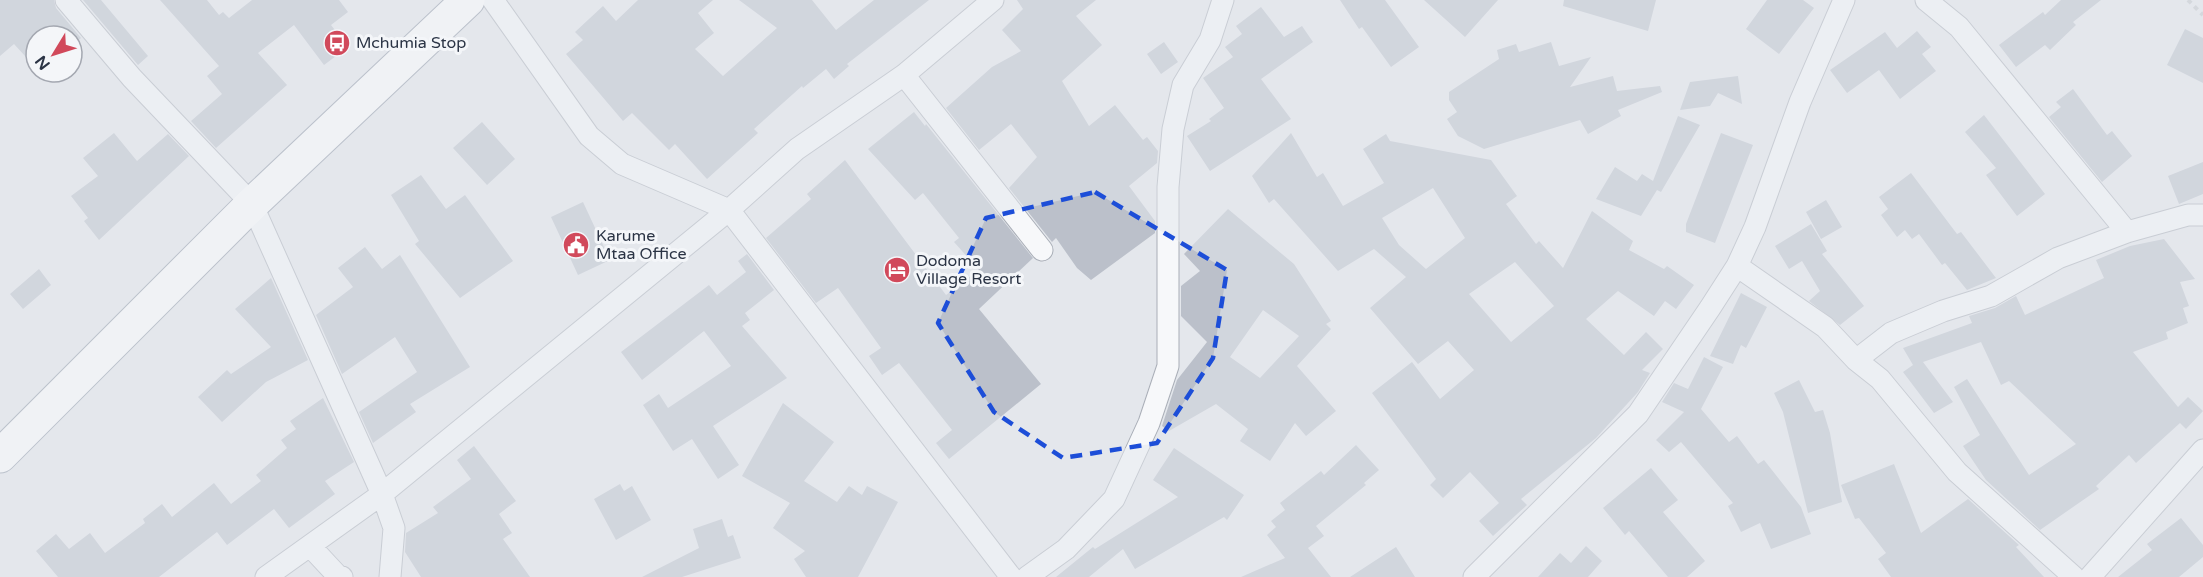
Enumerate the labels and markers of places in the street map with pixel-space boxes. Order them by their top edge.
bus stop icon: Mchumia Stop [322,28,352,58]
place label: Mchumia Stop [356,33,466,53]
place label: Karume Mtaa Office [596,226,687,264]
public building icon: Karume Mtaa Office [561,230,591,260]
place label: Dodoma Village Resort [916,251,1021,289]
hotel icon: Dodoma Village Resort [882,255,912,285]

